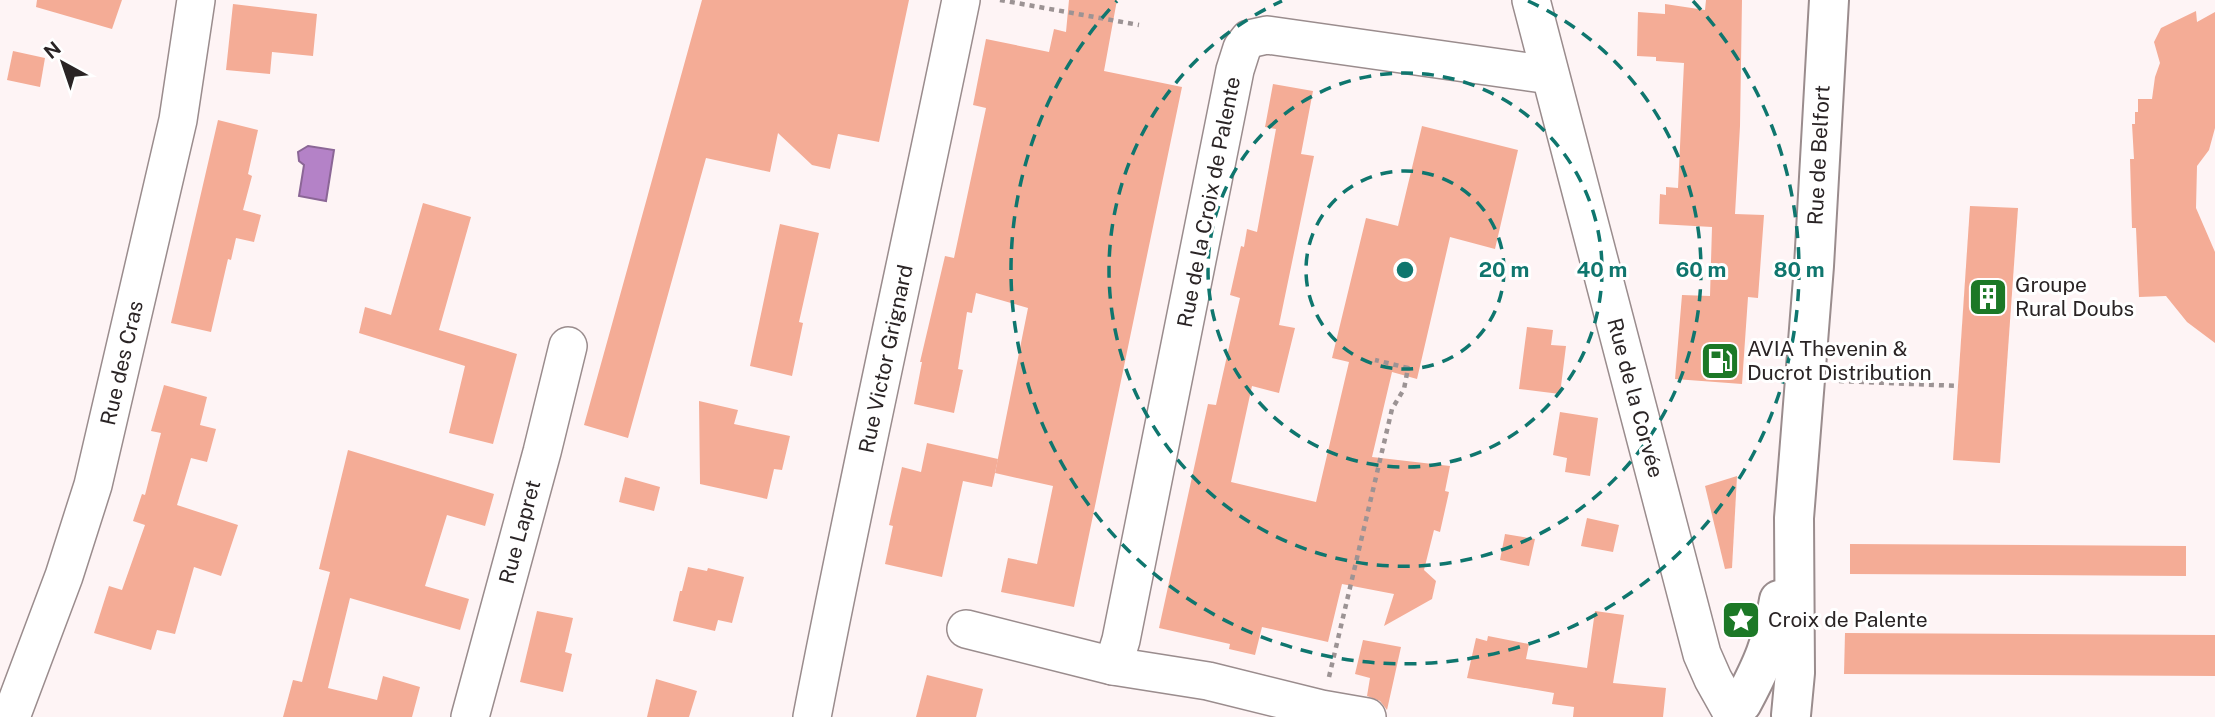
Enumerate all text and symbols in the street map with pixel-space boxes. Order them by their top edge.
north arrow [28,28,98,98]
text: N [39,37,65,63]
street label: Rue de la Croix de Palente [1172,74,1245,329]
street label: Rue de Belfort [1802,84,1835,226]
text: 20 m [1479,257,1529,282]
text: 40 m [1577,257,1627,282]
text: 60 m [1676,257,1726,282]
text: 80 m [1773,257,1825,282]
centre of rings [1393,258,1417,282]
street label: Rue Victor Grignard [853,262,918,455]
place label: Groupe Rural Doubs [2015,272,2134,321]
building icon: Groupe Rural Doubs [1967,276,2009,318]
street label: Rue des Cras [95,298,148,428]
street label: Rue de la Corvée [1602,315,1669,480]
place label: AVIA Thevenin & Ducrot Distribution [1747,336,1932,385]
fuel station icon: AVIA Thevenin & Ducrot Distribution [1699,340,1741,382]
street label: Rue Lapret [494,477,545,587]
place icon: Croix de Palente [1720,599,1762,641]
place label: Croix de Palente [1768,607,1928,632]

